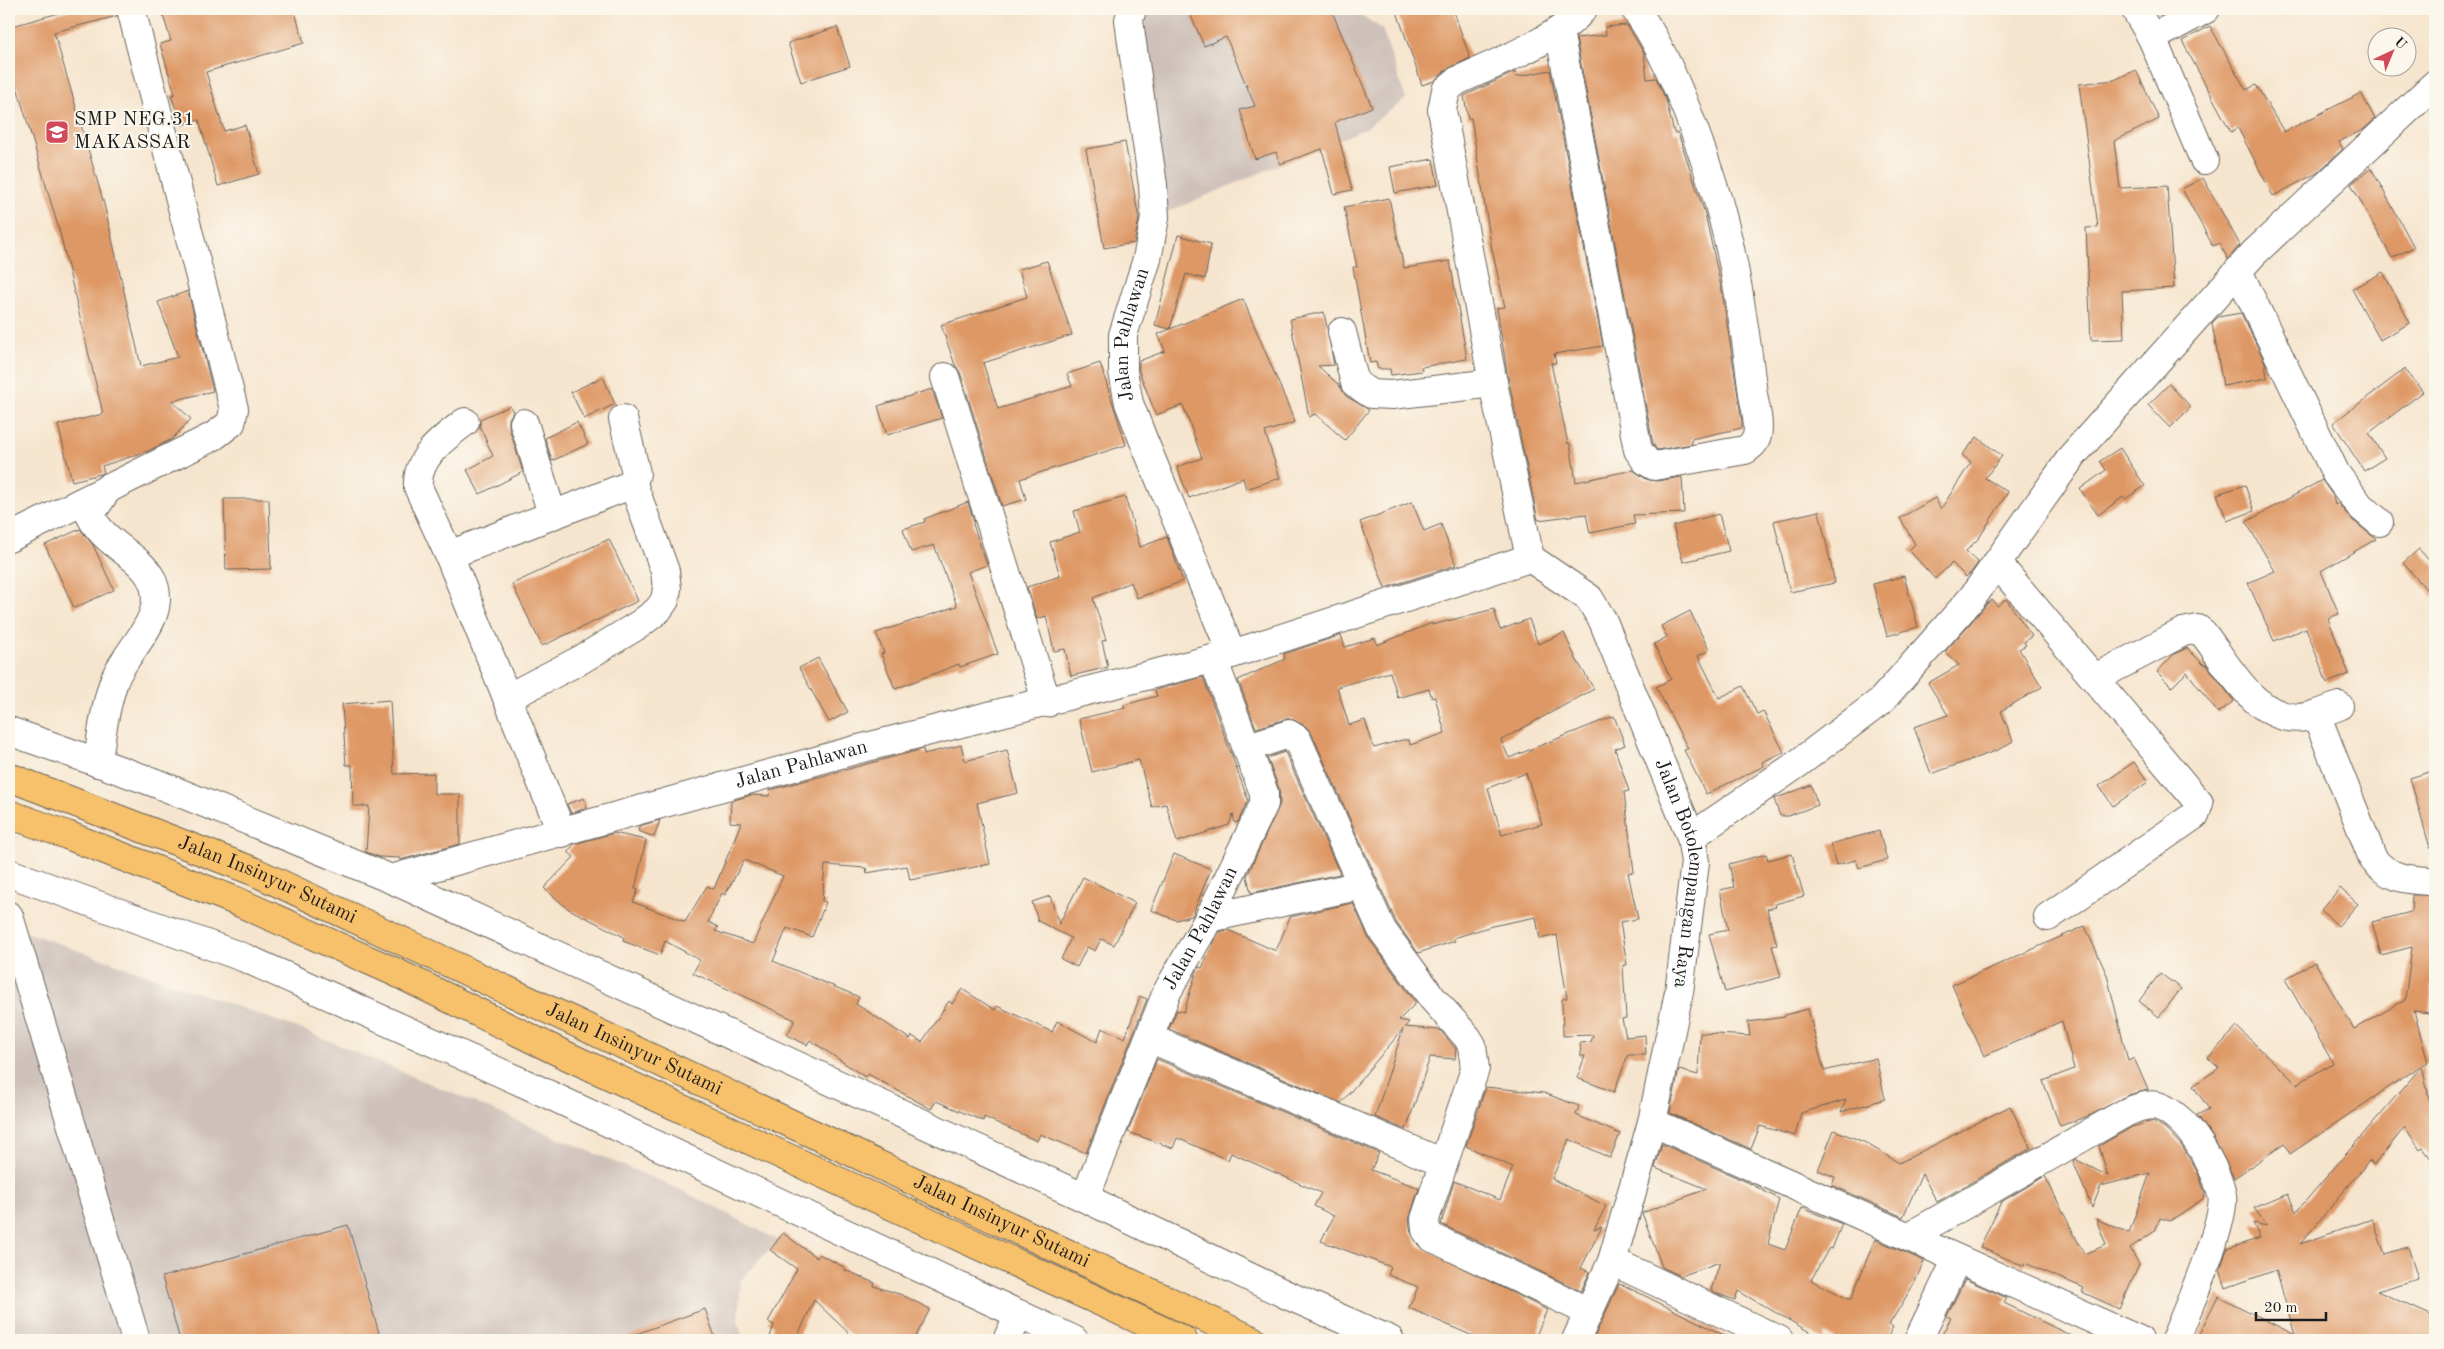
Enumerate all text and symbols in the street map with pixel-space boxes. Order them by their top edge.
north arrow [2366,28,2416,78]
text: U [2391,34,2409,52]
place label: SMP NEG.31 MAKASSAR [74,110,195,153]
school or university icon: SMP NEG.31 MAKASSAR [44,119,70,145]
street label: Jalan Pahlawan [1113,265,1154,403]
street label: Jalan Pahlawan [733,737,870,793]
street label: Jalan Botolempangan Raya [1650,756,1705,989]
street label: Jalan Insinyur Sutami [175,833,359,928]
street label: Jalan Pahlawan [1160,864,1242,993]
street label: Jalan Insinyur Sutami [542,1000,725,1100]
street label: Jalan Insinyur Sutami [910,1172,1093,1272]
scale bar [2256,1289,2326,1321]
text: 20 m [2264,1301,2298,1316]

